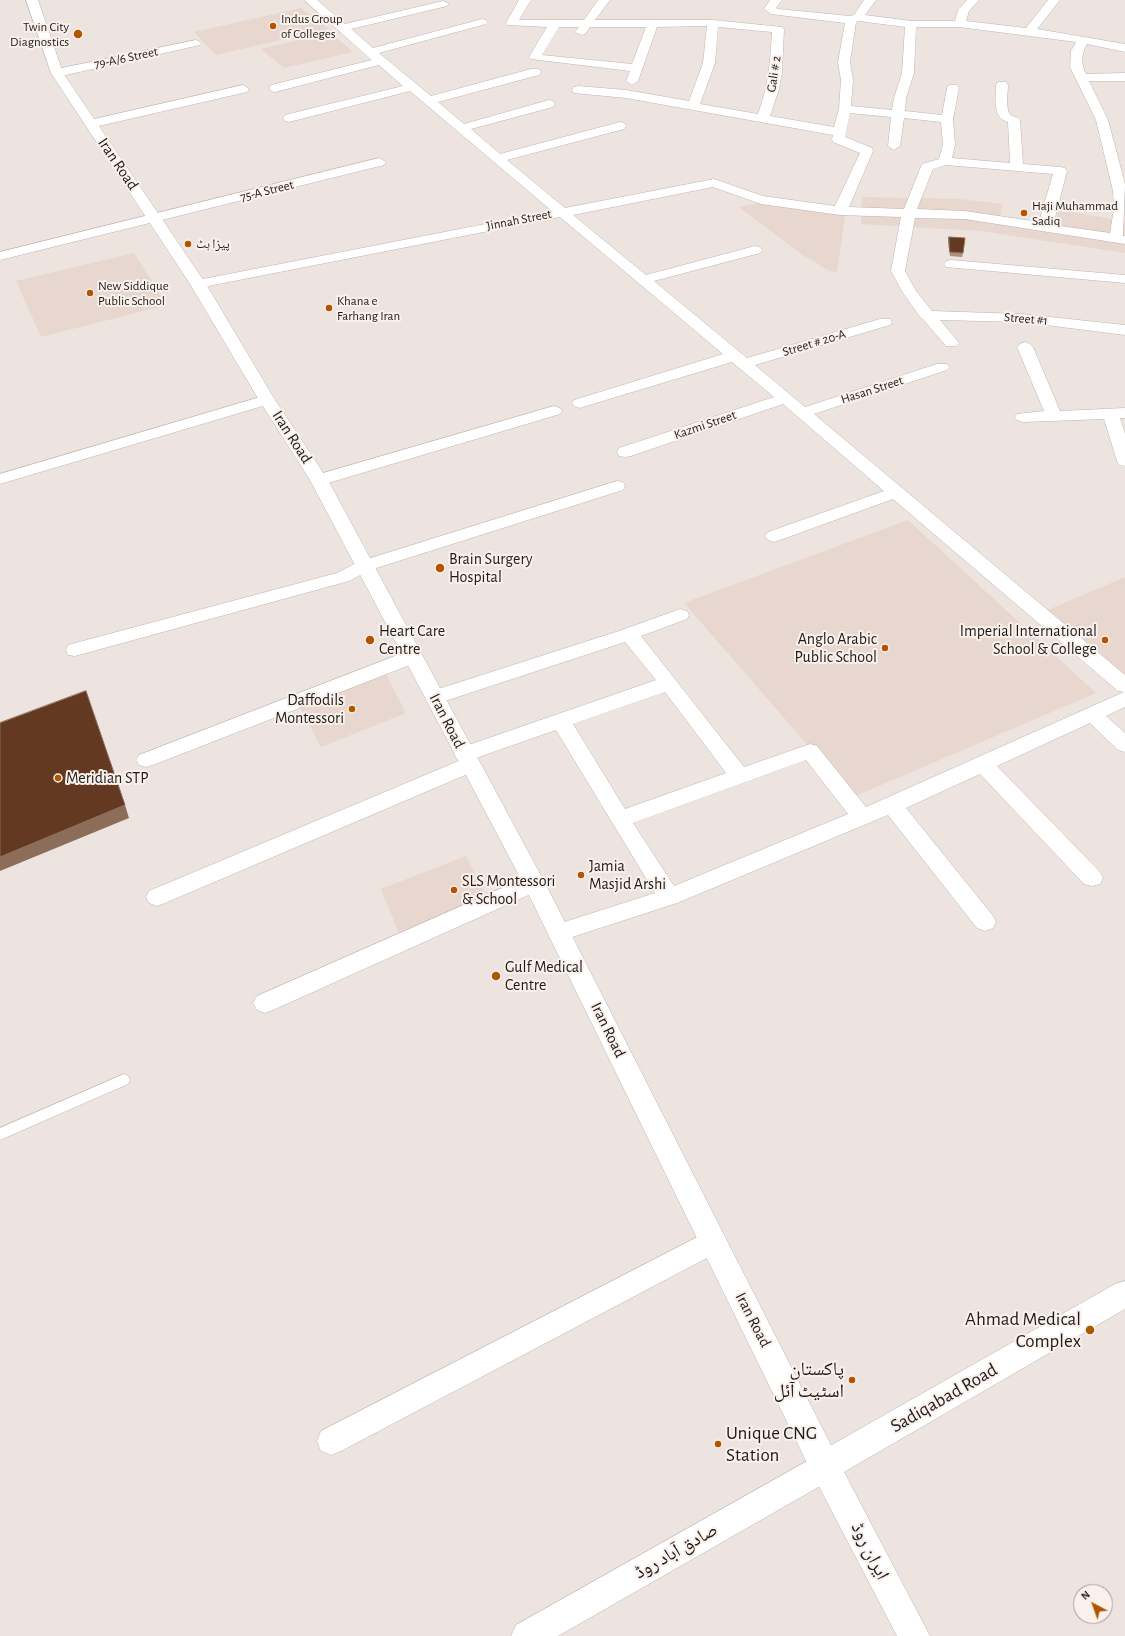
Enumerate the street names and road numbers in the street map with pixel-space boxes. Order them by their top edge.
street label: 79-A/6 Street [93,44,159,72]
street label: Gali # 2 [763,55,785,93]
street label: Iran Road [94,134,142,194]
street label: 75-A Street [239,177,295,205]
street label: Jinnah Street [485,206,553,234]
street label: Street #1 [1003,309,1049,329]
street label: Street # 20-A [781,326,847,360]
street label: Hasan Street [839,373,905,407]
street label: Iran Road [268,407,316,467]
street label: Kazmi Street [672,407,738,443]
street label: Iran Road [425,690,469,752]
street label: Iran Road [586,999,630,1061]
street label: Iran Road [731,1289,775,1351]
street label: Sadiqabad Road [887,1358,1001,1438]
street label: صادق آباد روڈ [630,1518,722,1584]
street label: ایران روڈ [846,1518,894,1584]

